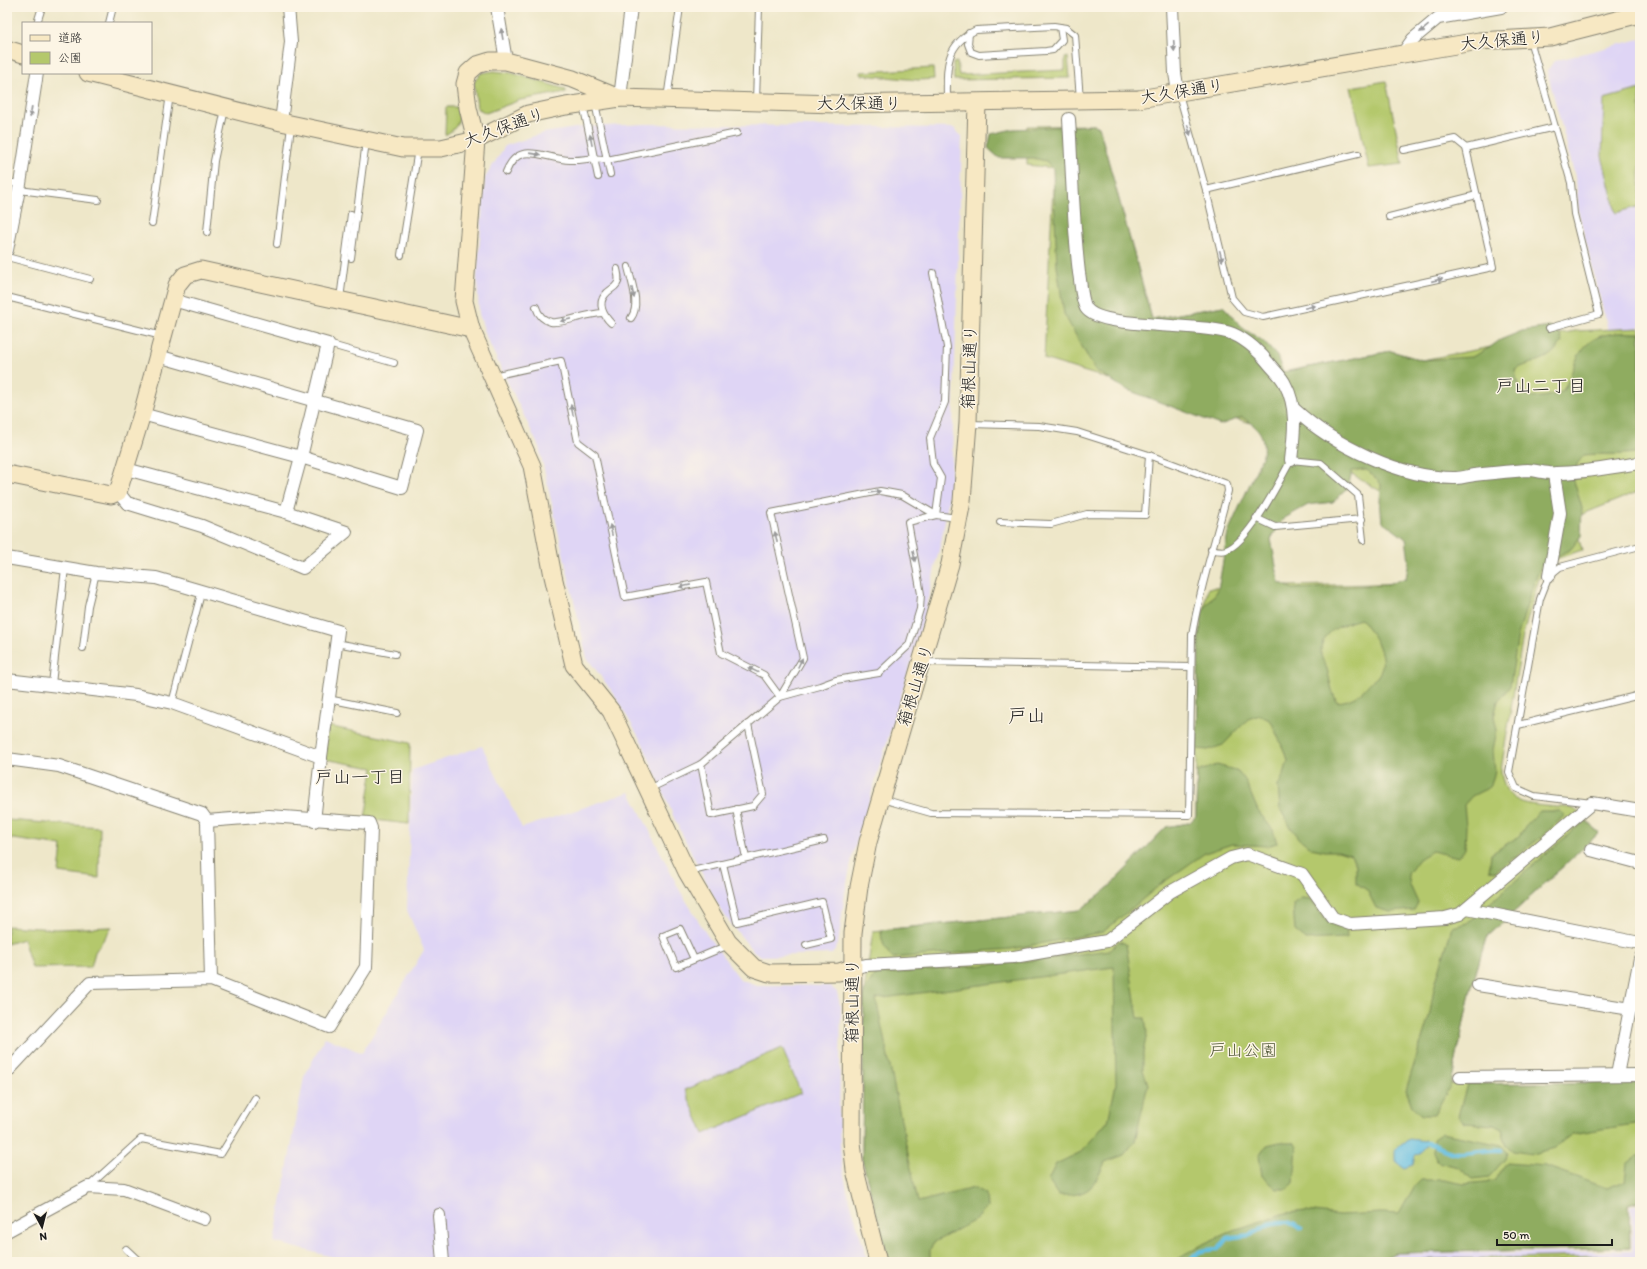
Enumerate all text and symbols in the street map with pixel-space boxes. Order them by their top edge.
legend [22,22,152,74]
one-way arrow [1419,24,1430,33]
street label: 大久保通り [1459,26,1545,54]
one-way arrow [499,28,505,40]
text: 道路 [58,31,82,45]
one-way arrow [1170,40,1177,52]
text: 公園 [58,51,82,65]
street label: 大久保通り [1138,74,1226,108]
street label: 大久保通り [817,93,902,113]
street label: 大久保通り [461,103,547,151]
one-way arrow [28,105,34,118]
one-way arrow [1186,124,1192,136]
one-way arrow [587,134,593,146]
one-way arrow [529,151,541,157]
one-way arrow [1219,249,1225,262]
one-way arrow [1431,276,1444,282]
one-way arrow [631,287,637,299]
one-way arrow [1304,304,1316,310]
one-way arrow [560,317,573,323]
street label: 箱根山通り [958,324,980,410]
district label: 戸山二丁目 [1496,375,1586,397]
one-way arrow [568,404,574,416]
one-way arrow [869,489,881,495]
one-way arrow [607,524,613,536]
one-way arrow [773,530,779,543]
one-way arrow [912,550,918,563]
one-way arrow [679,584,691,590]
street label: 箱根山通り [893,641,937,729]
one-way arrow [796,657,803,669]
one-way arrow [748,667,759,673]
district label: 戸山 [1008,704,1046,727]
district label: 戸山一丁目 [315,766,405,788]
street label: 箱根山通り [842,959,862,1044]
park label: 戸山公園 [1209,1040,1277,1060]
north arrow [22,1207,62,1247]
scale bar [1497,1221,1612,1247]
text: 50 m [1503,1228,1529,1242]
text: N [39,1230,48,1243]

